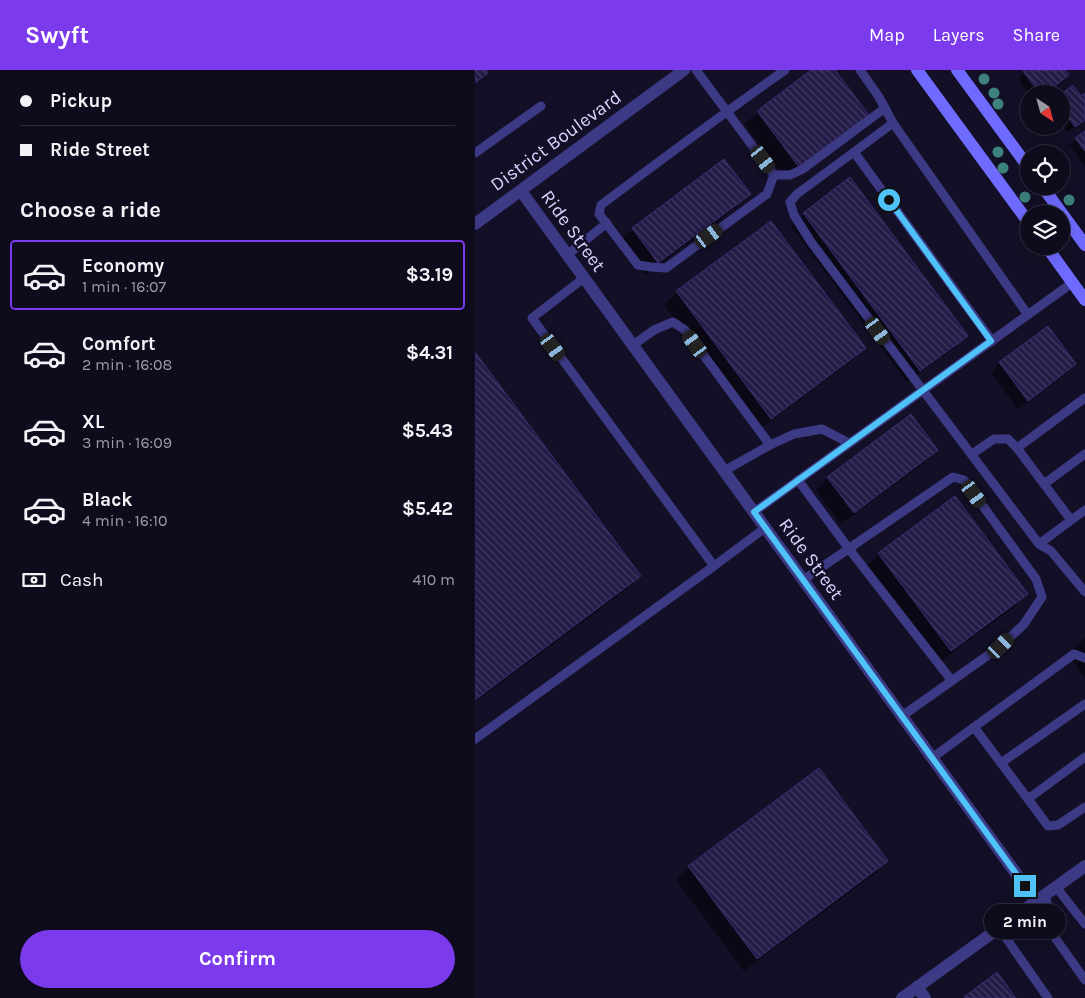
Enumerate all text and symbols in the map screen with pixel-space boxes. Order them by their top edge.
text: Swyft [25,21,89,49]
text: Map [869,24,905,46]
text: Layers [933,24,985,46]
text: Share [1013,24,1060,46]
north arrow [1020,85,1070,135]
map controls [1020,85,1070,255]
street label: District Boulevard [486,86,626,196]
text: Pickup [50,90,112,112]
text: Ride Street [50,139,150,161]
car [747,143,778,175]
button: locate [1020,145,1070,195]
street label: Ride Street [536,186,610,276]
route start [878,189,900,211]
text: Choose a ride [20,197,161,223]
button: layers [1020,205,1070,255]
car [692,221,725,251]
icon: car [22,253,67,298]
text: Economy [82,255,164,277]
text: $3.19 [406,264,453,286]
text: 1 min · 16:07 [82,277,166,296]
car [863,314,892,348]
car [680,327,709,361]
car [538,330,567,364]
icon: car [22,331,67,376]
text: Comfort [82,333,156,355]
text: $4.31 [406,342,453,364]
text: 2 min · 16:08 [82,355,172,374]
icon: car [22,409,67,454]
text: XL [82,411,104,433]
text: $5.43 [402,420,453,442]
text: 3 min · 16:09 [82,433,172,452]
car [959,477,988,511]
icon: car [22,487,67,532]
text: Black [82,489,133,511]
text: $5.42 [402,498,453,520]
text: 4 min · 16:10 [82,511,168,530]
street label: Ride Street [774,514,848,604]
icon: cash [20,566,48,594]
text: Cash [60,569,104,591]
text: 410 m [413,570,455,589]
car [985,630,1017,662]
route end [1014,875,1036,897]
callout: 2 min [984,904,1066,938]
text: 2 min [1003,912,1047,931]
button: Confirm [20,930,455,988]

